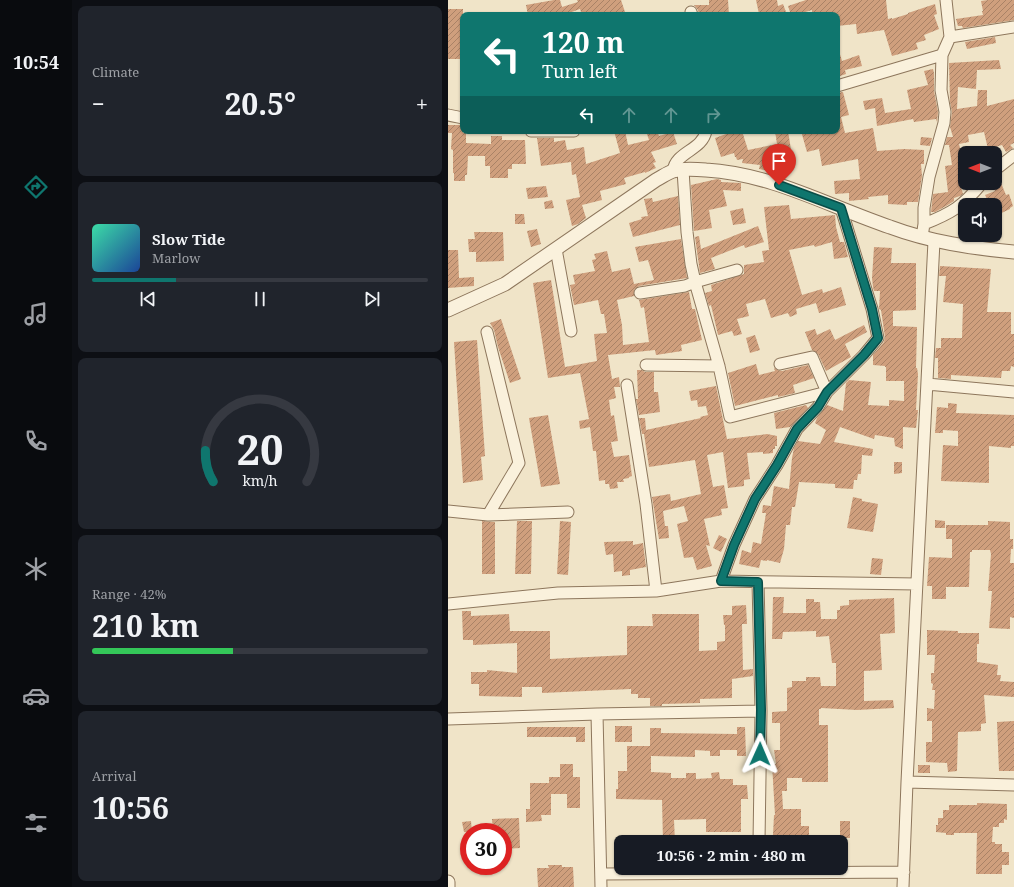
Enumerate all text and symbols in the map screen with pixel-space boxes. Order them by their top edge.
text: 120 m [542,23,624,61]
icon: left [476,28,528,80]
text: 10:54 [13,50,59,74]
text: Turn left [542,59,617,83]
text: Climate [92,63,139,81]
text: 20.5° [224,83,296,124]
text: − [92,88,105,118]
text: + [416,88,428,118]
icon: left [576,104,598,126]
icon: ahead [618,104,640,126]
icon: ahead [660,104,682,126]
icon: right [702,104,724,126]
pin [762,144,796,185]
north arrow [958,146,1002,190]
map controls [958,146,1002,242]
icon: arrive [768,150,790,172]
icon: directions [22,173,50,201]
button: sound [958,198,1002,242]
text: Slow Tide [152,229,225,249]
text: Marlow [152,249,200,267]
icon: previous [137,288,159,310]
icon: pause [249,288,271,310]
icon: next [361,288,383,310]
icon: music [22,300,50,328]
text: 20 [236,420,284,476]
icon: phone [22,427,50,455]
text: km/h [242,470,278,489]
icon: climate [22,555,50,583]
text: Range · 42% [92,585,166,603]
text: 210 km [92,605,199,646]
icon: car [22,682,50,710]
position arrow [739,733,781,775]
text: Arrival [92,767,136,785]
text: 10:56 [92,787,169,828]
icon: filters [22,809,50,837]
speed limit sign: 30 [460,823,512,875]
text: 10:56 · 2 min · 480 m [656,845,806,865]

